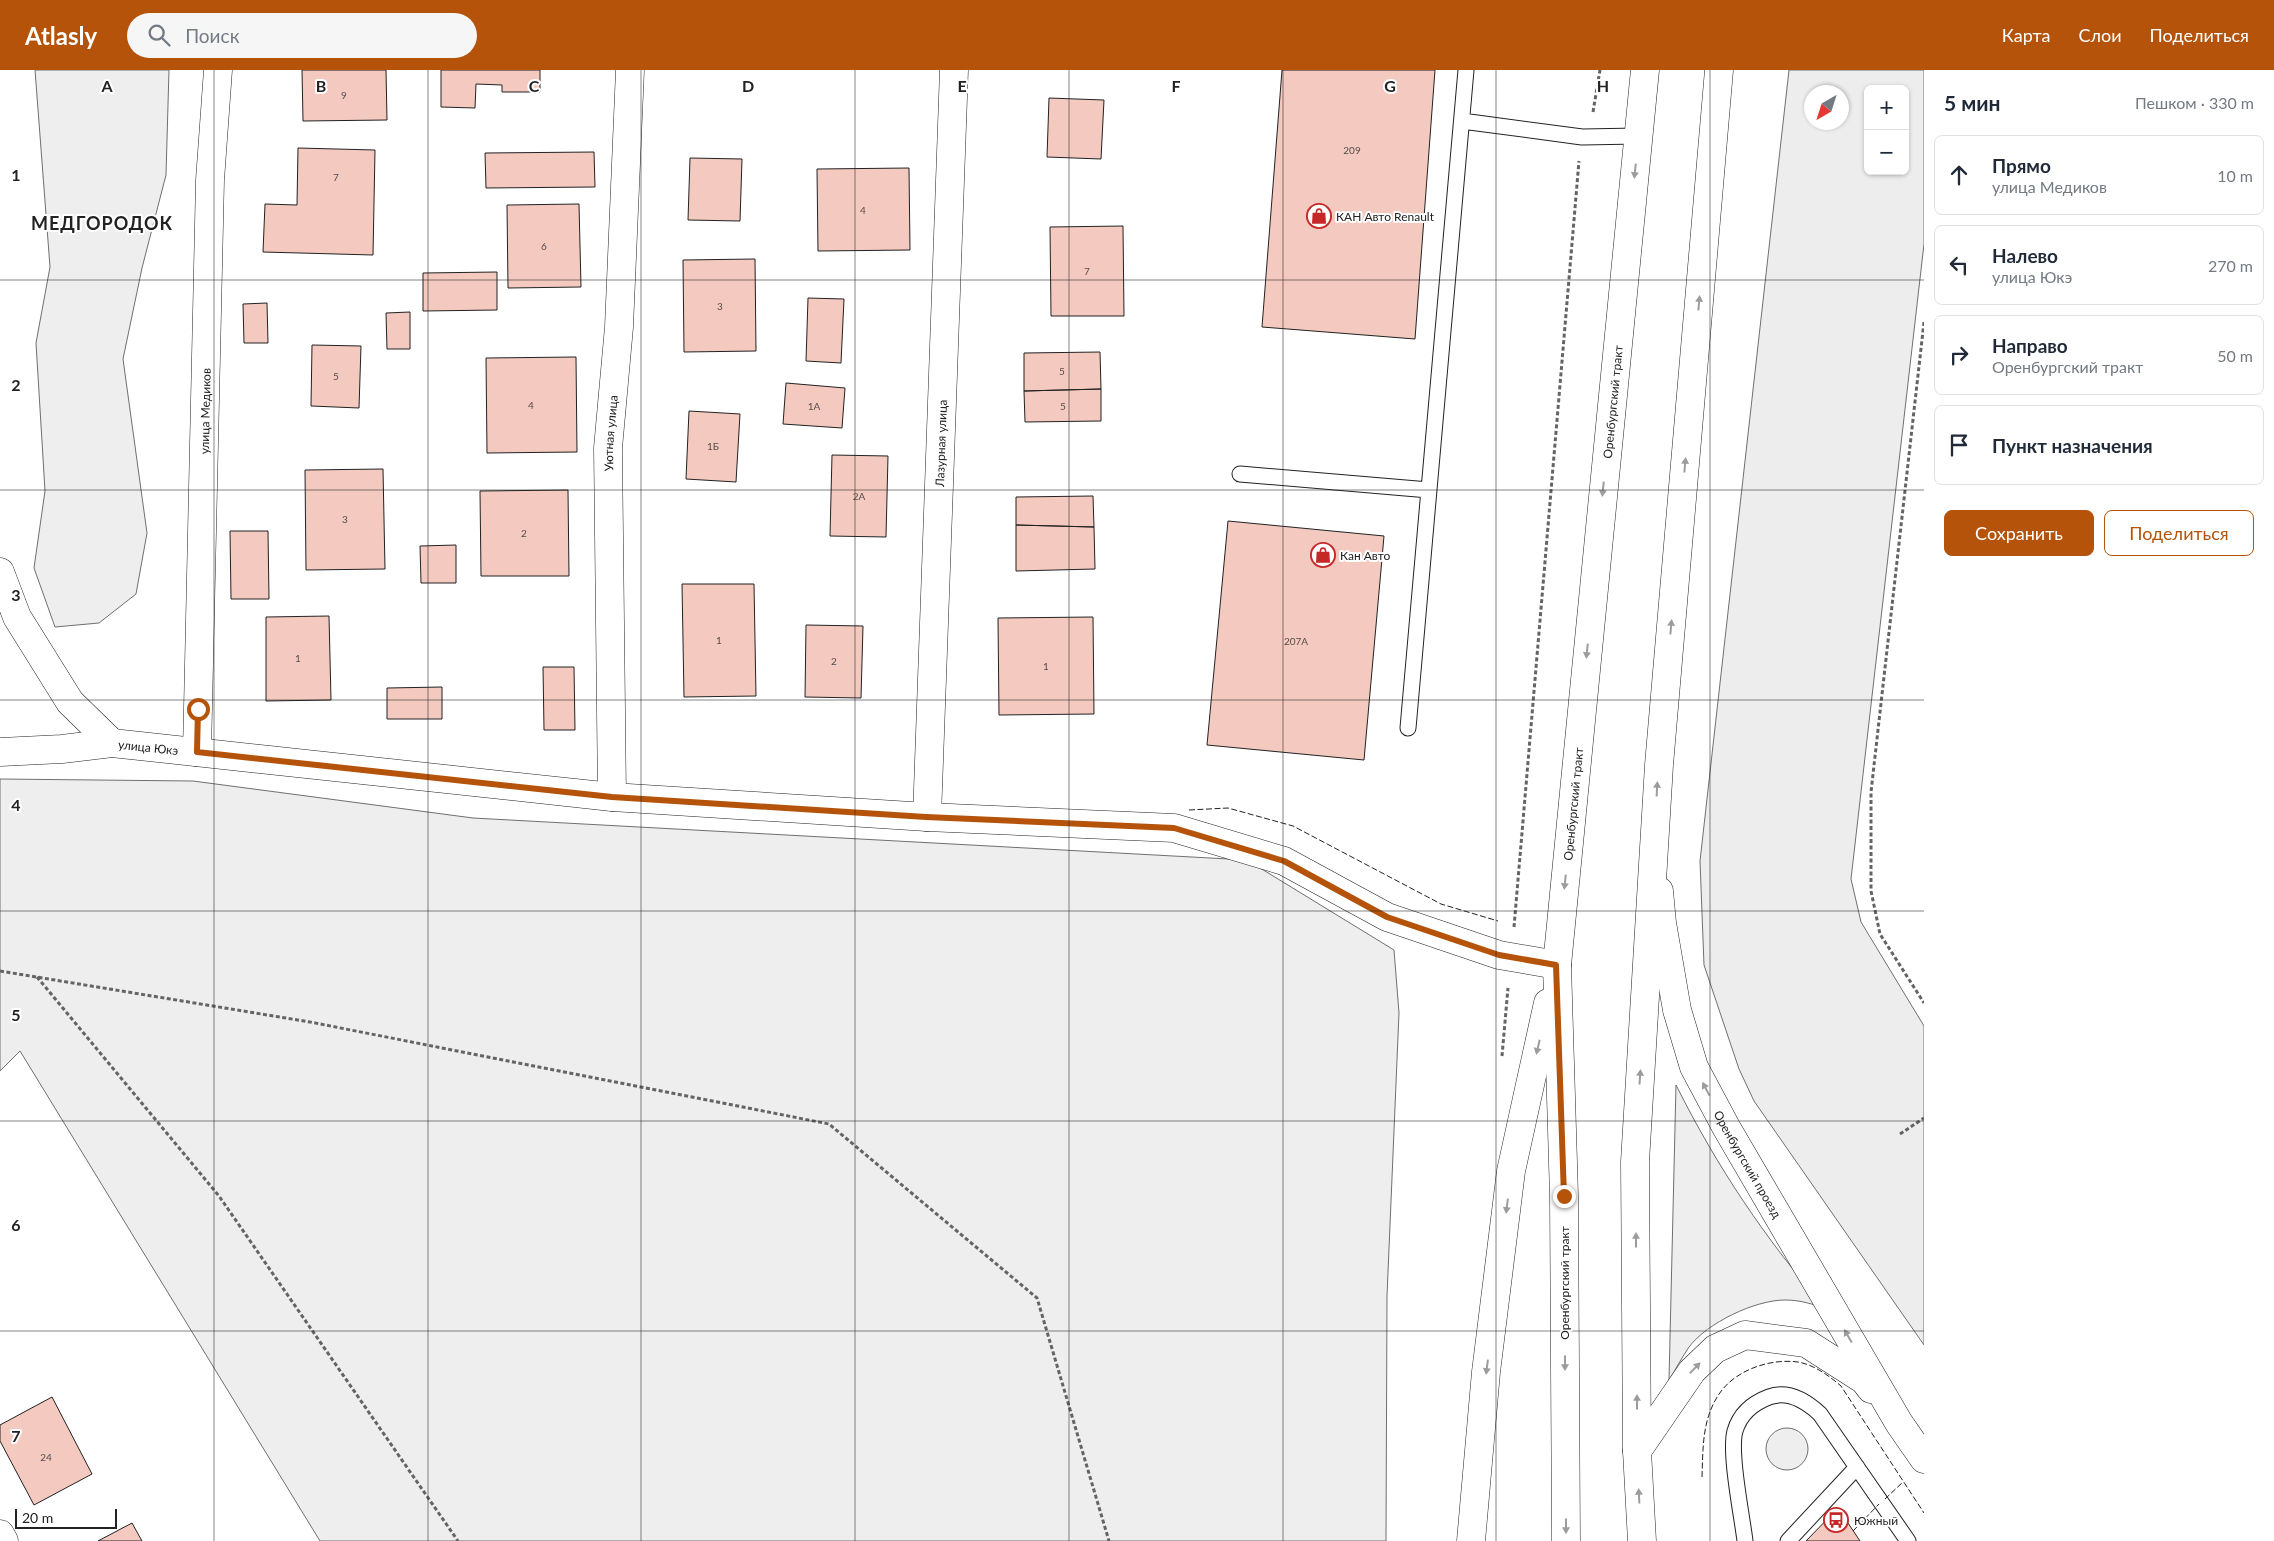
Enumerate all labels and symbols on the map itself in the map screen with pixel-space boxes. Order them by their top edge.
text: A [100,76,113,95]
text: B [316,76,326,95]
text: C [529,76,540,95]
text: D [742,76,754,95]
text: E [957,76,967,95]
text: F [1171,76,1181,95]
text: G [1384,76,1396,95]
text: H [1597,76,1609,95]
north arrow [1804,85,1849,130]
house number: 9 [341,89,347,101]
house number: 209 [1343,144,1361,156]
one-way arrow [1631,163,1639,179]
text: 1 [11,165,21,184]
house number: 7 [333,171,339,183]
shop icon: КАН Авто Renault [1306,203,1332,229]
house number: 4 [860,204,866,216]
place label: КАН Авто Renault [1336,209,1435,224]
district label: МЕДГОРОДОК [31,212,173,234]
house number: 6 [541,240,547,252]
house number: 7 [1084,265,1090,277]
one-way arrow [1695,295,1703,311]
house number: 3 [717,300,723,312]
street label: Оренбургский тракт [1599,345,1625,459]
house number: 5 [1059,365,1065,377]
street label: улица Медиков [196,368,213,454]
house number: 5 [333,370,339,382]
text: 2 [11,375,21,394]
street label: Уютная улица [600,394,620,471]
house number: 4 [528,399,534,411]
street label: Лазурная улица [931,399,950,488]
house number: 1А [808,400,821,412]
house number: 5 [1060,400,1066,412]
house number: 1Б [707,440,719,452]
one-way arrow [1681,457,1689,473]
one-way arrow [1599,481,1607,497]
house number: 2А [853,490,866,502]
house number: 3 [342,513,348,525]
house number: 2 [521,527,527,539]
shop icon: Кан Авто [1310,542,1336,568]
place label: Кан Авто [1340,548,1391,563]
text: 3 [11,585,21,604]
one-way arrow [1667,619,1675,635]
house number: 1 [716,634,722,646]
house number: 207А [1284,635,1308,647]
one-way arrow [1583,643,1591,659]
house number: 1 [295,652,301,664]
house number: 2 [831,655,837,667]
house number: 1 [1043,660,1049,672]
route start [187,698,210,721]
street label: улица Юкэ [118,736,179,758]
street label: Оренбургский тракт [1560,747,1586,861]
one-way arrow [1654,781,1662,797]
text: 4 [11,795,21,814]
one-way arrow [1561,875,1569,891]
text: 5 [11,1005,21,1024]
one-way arrow [1534,1039,1542,1054]
one-way arrow [1637,1069,1645,1085]
one-way arrow [1702,1081,1710,1096]
street label: Оренбургский проезд [1711,1108,1785,1221]
route end [1553,1185,1576,1208]
one-way arrow [1502,1198,1510,1214]
text: 6 [11,1215,21,1234]
street label: Оренбургский тракт [1557,1226,1572,1340]
one-way arrow [1632,1232,1640,1248]
one-way arrow [1844,1328,1852,1343]
one-way arrow [1561,1356,1569,1372]
one-way arrow [1483,1359,1491,1375]
one-way arrow [1689,1363,1701,1375]
one-way arrow [1633,1394,1641,1410]
text: 7 [11,1426,21,1445]
house number: 24 [40,1451,52,1463]
one-way arrow [1635,1488,1643,1504]
scale bar [15,1506,118,1529]
bus stop icon: Южный [1823,1507,1849,1533]
place label: Южный [1854,1513,1898,1528]
one-way arrow [1562,1518,1570,1534]

